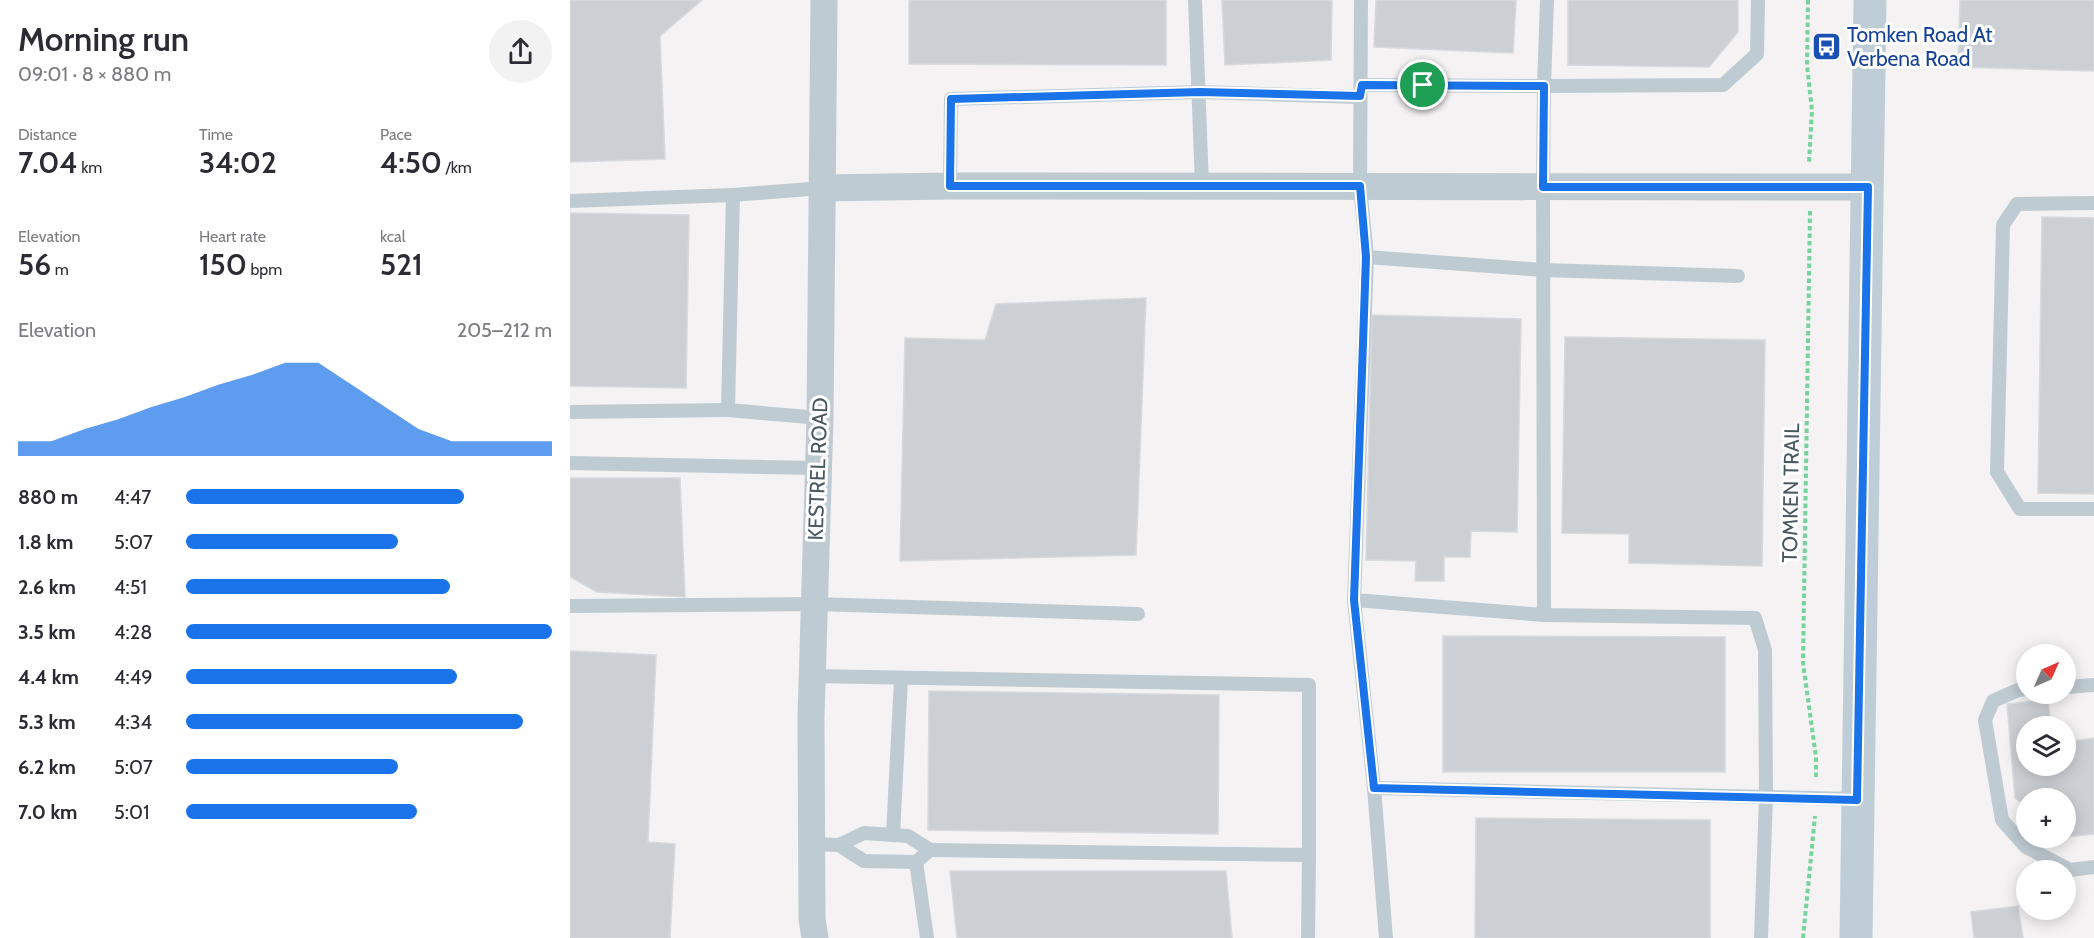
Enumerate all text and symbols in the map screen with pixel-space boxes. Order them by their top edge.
text: Morning run [18,19,189,59]
button: share [489,20,552,83]
place label: Tomken Road At Verbena Road [1847,22,1992,71]
bus stop icon: Tomken Road At Verbena Road [1810,31,1842,63]
pin [1397,59,1448,110]
text: 09:01 · 8 × 880 m [18,62,171,86]
icon: arrive [1406,68,1439,101]
text: Distance [18,125,77,144]
text: Time [199,125,233,144]
text: Pace [380,125,412,144]
text: 7.04 [18,144,78,181]
text: 34:02 [199,144,277,181]
text: 4:50 [380,144,442,181]
text: km [78,158,102,177]
text: /km [442,158,472,177]
text: Elevation [18,227,81,246]
text: Heart rate [199,227,266,246]
text: kcal [380,227,406,246]
text: 56 [18,246,51,283]
text: 150 [199,246,247,283]
text: 521 [380,246,423,283]
text: m [51,260,69,279]
text: bpm [247,260,282,279]
text: Elevation [18,318,96,342]
text: 205–212 m [457,318,552,342]
street label: KESTREL ROAD [803,397,832,541]
street label: TOMKEN TRAIL [1777,423,1804,563]
text: 880 m [18,485,78,509]
text: 4:47 [114,485,151,509]
text: 1.8 km [18,530,73,554]
text: 5:07 [114,530,153,554]
text: 2.6 km [18,575,76,599]
text: 4:51 [114,575,147,599]
text: 3.5 km [18,620,76,644]
text: 4:28 [114,620,152,644]
north arrow [2016,644,2076,704]
map controls [2016,644,2076,920]
text: 4.4 km [18,665,79,689]
text: 4:49 [114,665,153,689]
text: 5.3 km [18,710,76,734]
text: 4:34 [114,710,152,734]
button: layers [2016,716,2076,776]
text: 6.2 km [18,755,76,779]
text: 5:07 [114,755,153,779]
button: + [2016,788,2076,848]
text: 7.0 km [18,800,77,824]
text: 5:01 [114,800,149,824]
button: − [2016,860,2076,920]

